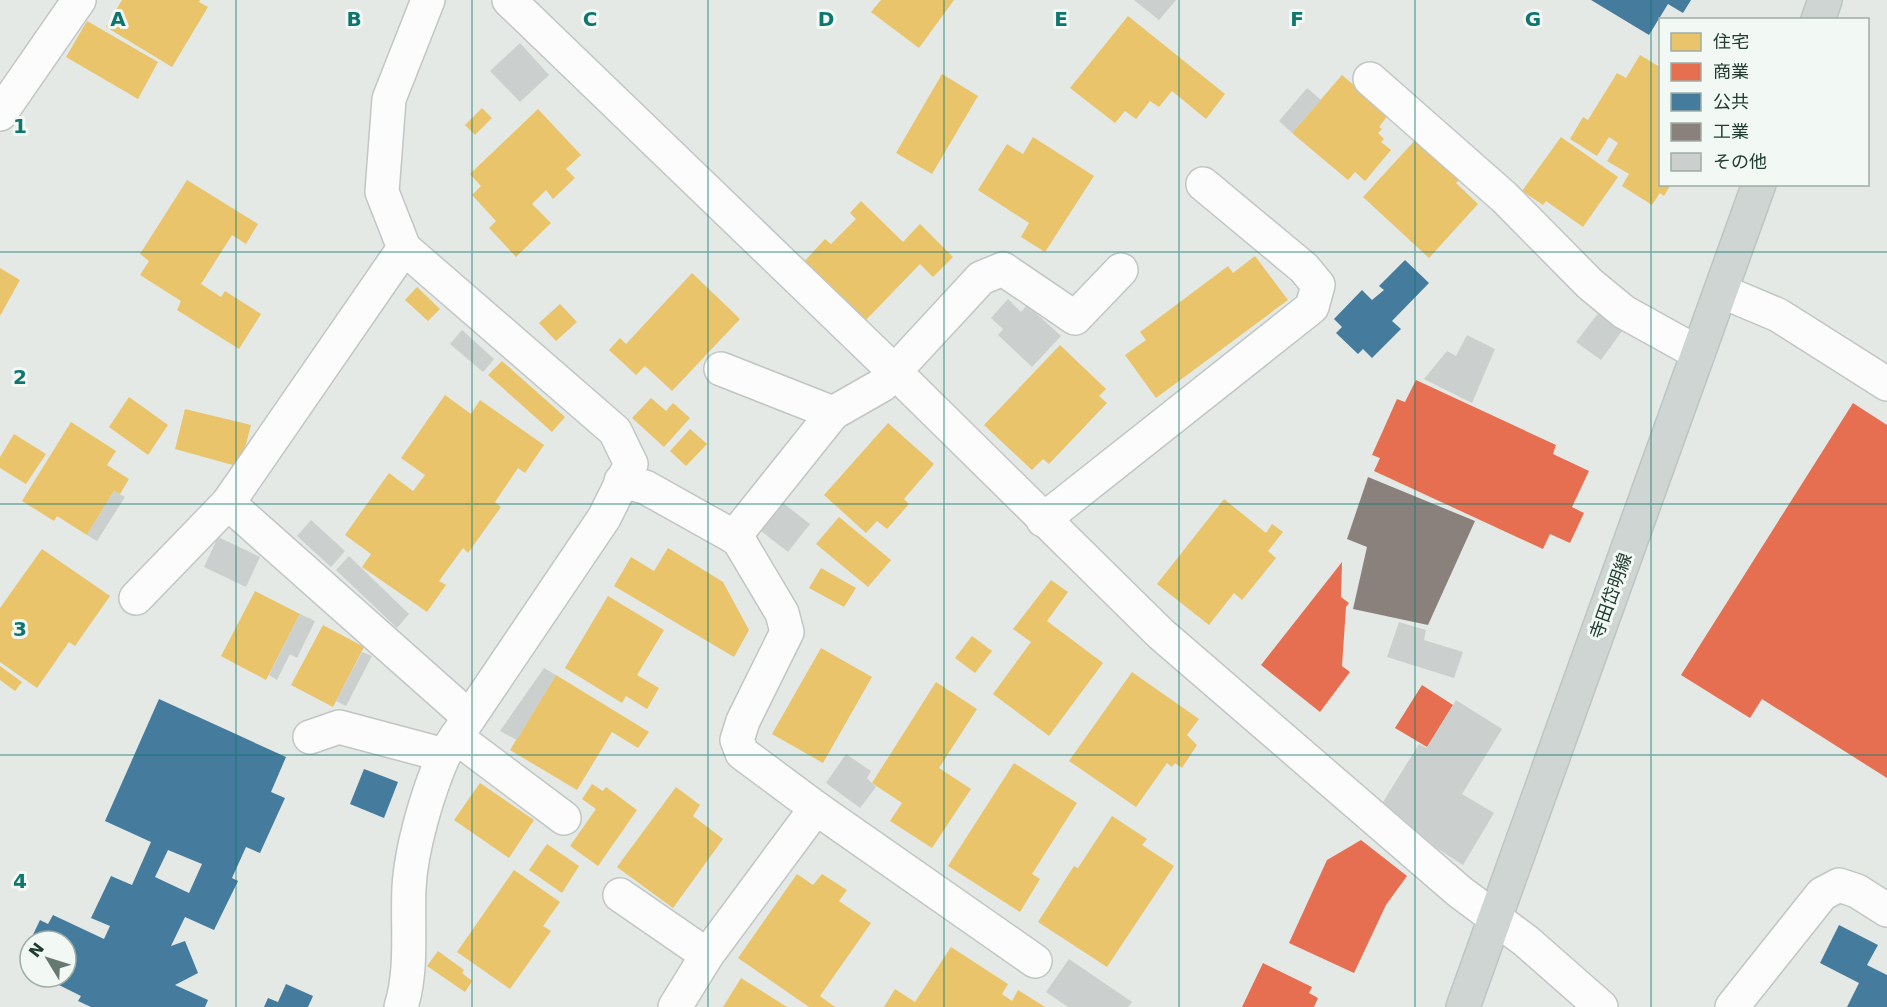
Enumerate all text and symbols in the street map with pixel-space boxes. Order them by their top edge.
text: A [110,7,126,31]
text: B [346,7,362,31]
text: C [583,7,597,31]
text: D [818,7,834,31]
text: E [1054,7,1068,31]
text: F [1290,7,1304,31]
text: G [1525,7,1541,31]
legend [1659,18,1869,186]
text: 住宅 [1713,31,1749,52]
text: 商業 [1713,61,1749,82]
text: 公共 [1713,91,1749,112]
text: 1 [13,114,27,138]
text: 工業 [1713,121,1749,142]
text: その他 [1713,151,1767,172]
text: 2 [13,365,27,389]
street label: 寺田岱明線 [1585,550,1636,642]
text: 3 [13,617,27,641]
text: 4 [13,869,27,893]
north arrow [18,929,78,989]
text: N [25,939,48,961]

